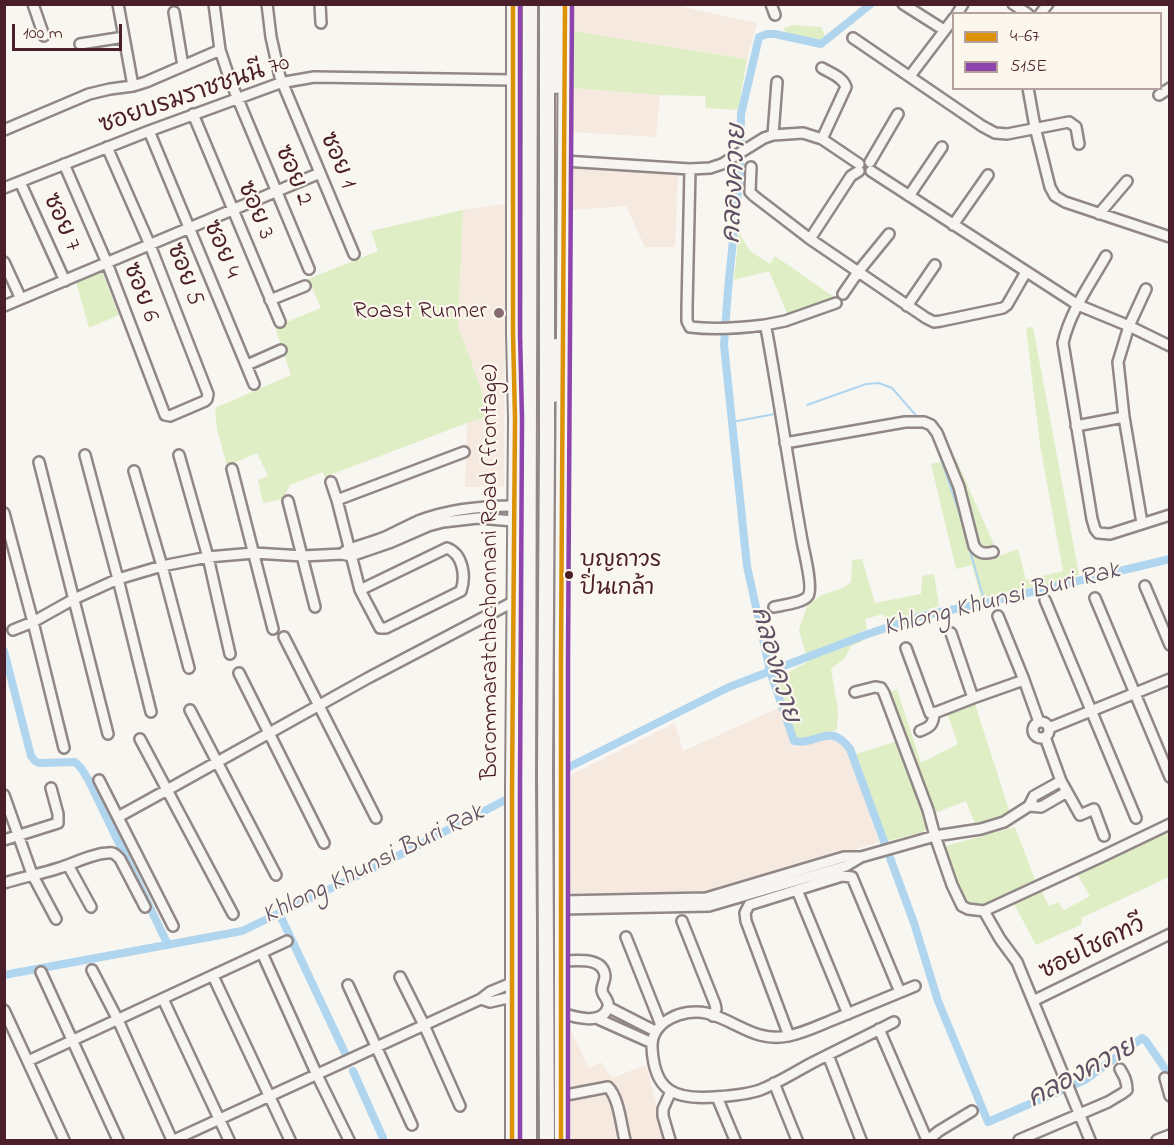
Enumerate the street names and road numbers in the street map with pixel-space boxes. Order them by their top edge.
street label: ซอยบรมราชชนนี 70 [96,50,294,142]
street label: ซอย 1 [311,129,361,193]
street label: ซอย 2 [267,142,317,210]
street label: ซอย 3 [229,177,279,245]
street label: ซอย 7 [35,189,85,257]
street label: ซอย 4 [195,216,245,284]
street label: ซอย 5 [158,240,208,310]
street label: ซอย 6 [115,259,163,327]
street label: Borommaratchachonnani Road (frontage) [478,364,506,780]
street label: ซอยโชคทวี [1036,912,1150,988]

